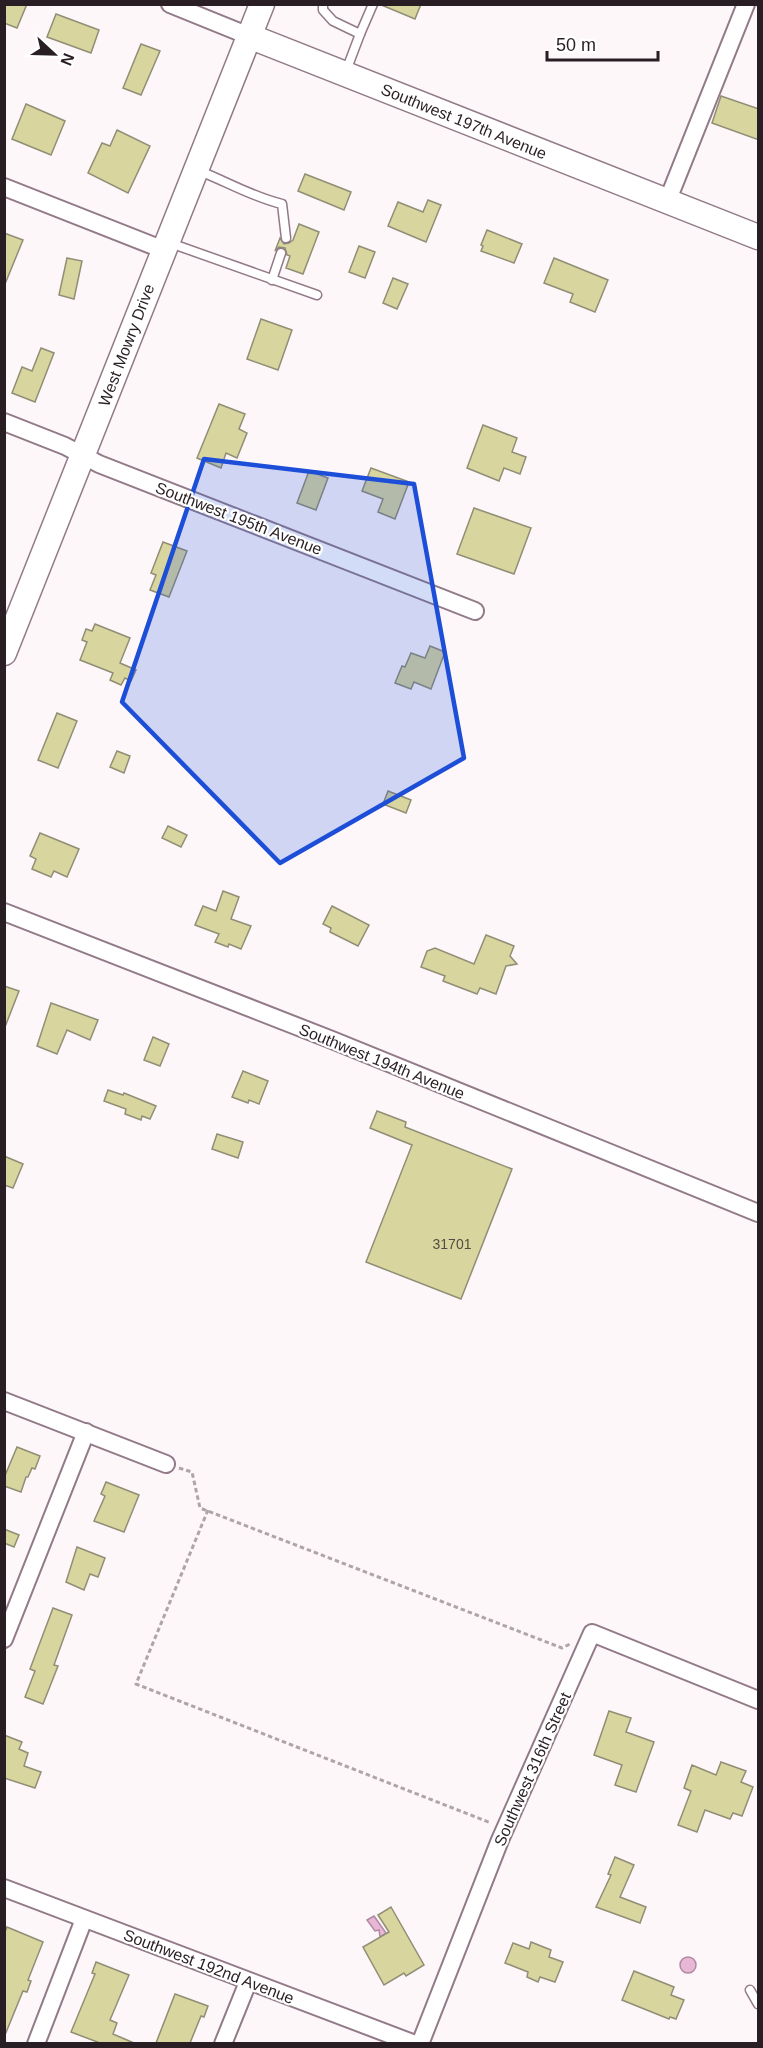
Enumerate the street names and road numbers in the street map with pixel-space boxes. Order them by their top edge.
street label: Southwest 197th Avenue [379,80,549,162]
street label: West Mowry Drive [95,282,158,409]
street label: Southwest 195th Avenue [153,479,324,558]
street label: Southwest 194th Avenue [297,1020,467,1102]
street label: Southwest 316th Street [491,1689,574,1849]
street label: Southwest 192nd Avenue [121,1926,297,2007]

